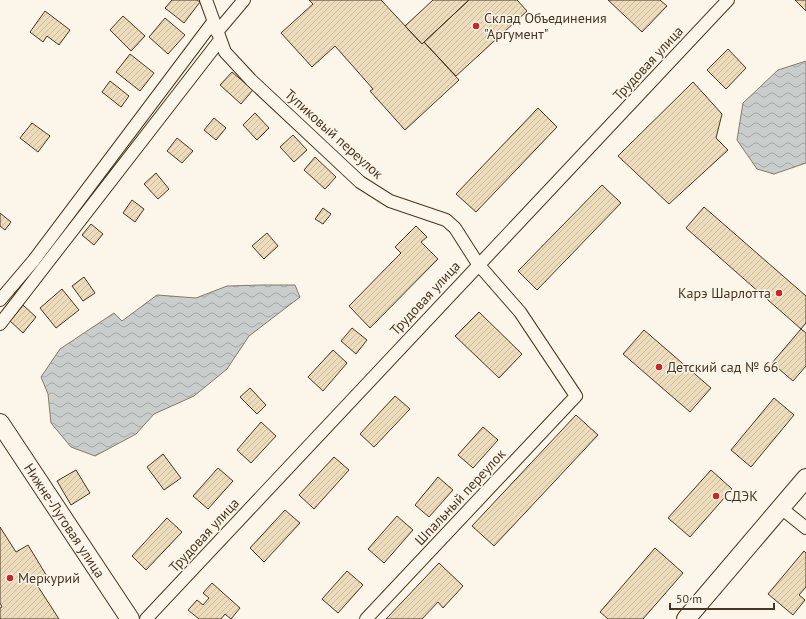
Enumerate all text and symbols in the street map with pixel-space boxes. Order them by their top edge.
place label: Склад Объединения "Аргумент" [484,9,607,43]
marker: Склад Объединения "Аргумент" [471,21,481,31]
street label: Трудовая улица [609,22,687,104]
street label: Тупиковый переулок [281,85,387,183]
street label: Трудовая улица [386,257,464,339]
place label: Карэ Шарлотта [678,284,771,302]
marker: Карэ Шарлотта [774,288,784,298]
place label: Детский сад № 66 [667,358,778,376]
marker: Детский сад № 66 [654,362,664,372]
street label: Шпальный переулок [411,445,509,549]
street label: Нижне-Луговая улица [20,460,109,581]
place label: СДЭК [724,487,758,505]
marker: СДЭК [711,491,721,501]
street label: Трудовая улица [165,494,243,576]
place label: Меркурий [18,569,80,587]
marker: Меркурий [5,573,15,583]
scale bar [670,585,774,611]
text: 50 m [676,591,702,606]

